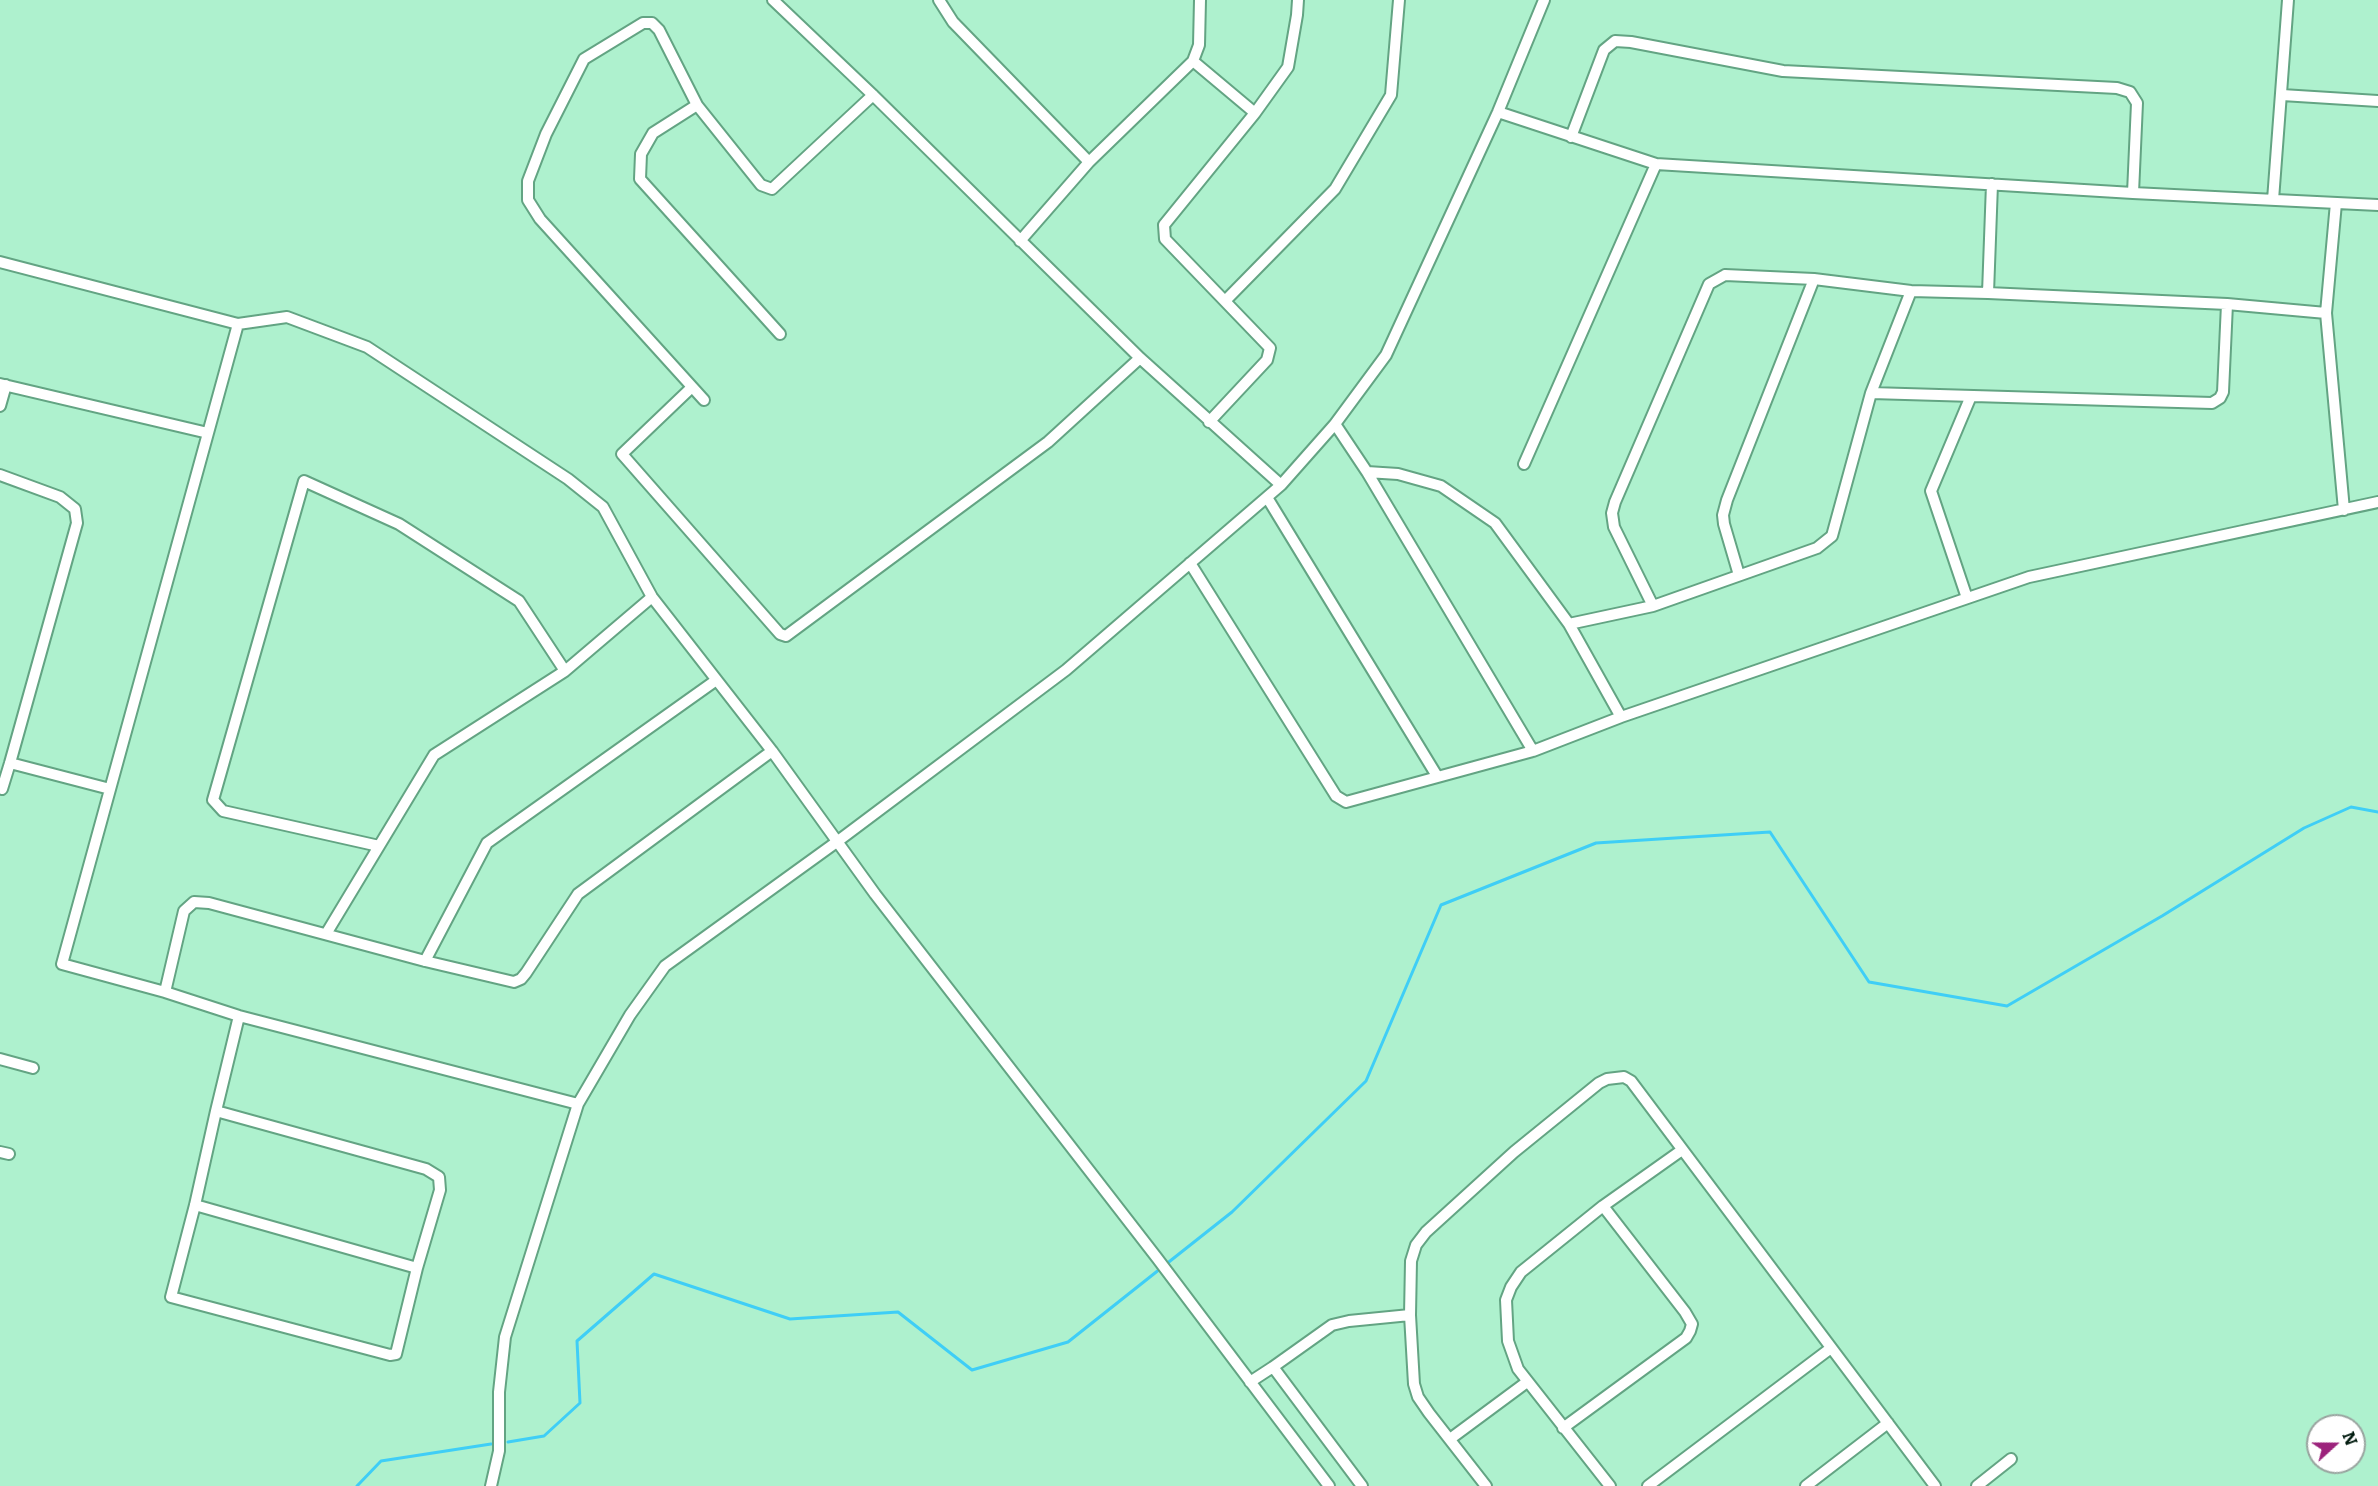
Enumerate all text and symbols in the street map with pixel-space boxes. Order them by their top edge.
north arrow [2306,1414,2366,1474]
text: N [2337,1428,2365,1449]

